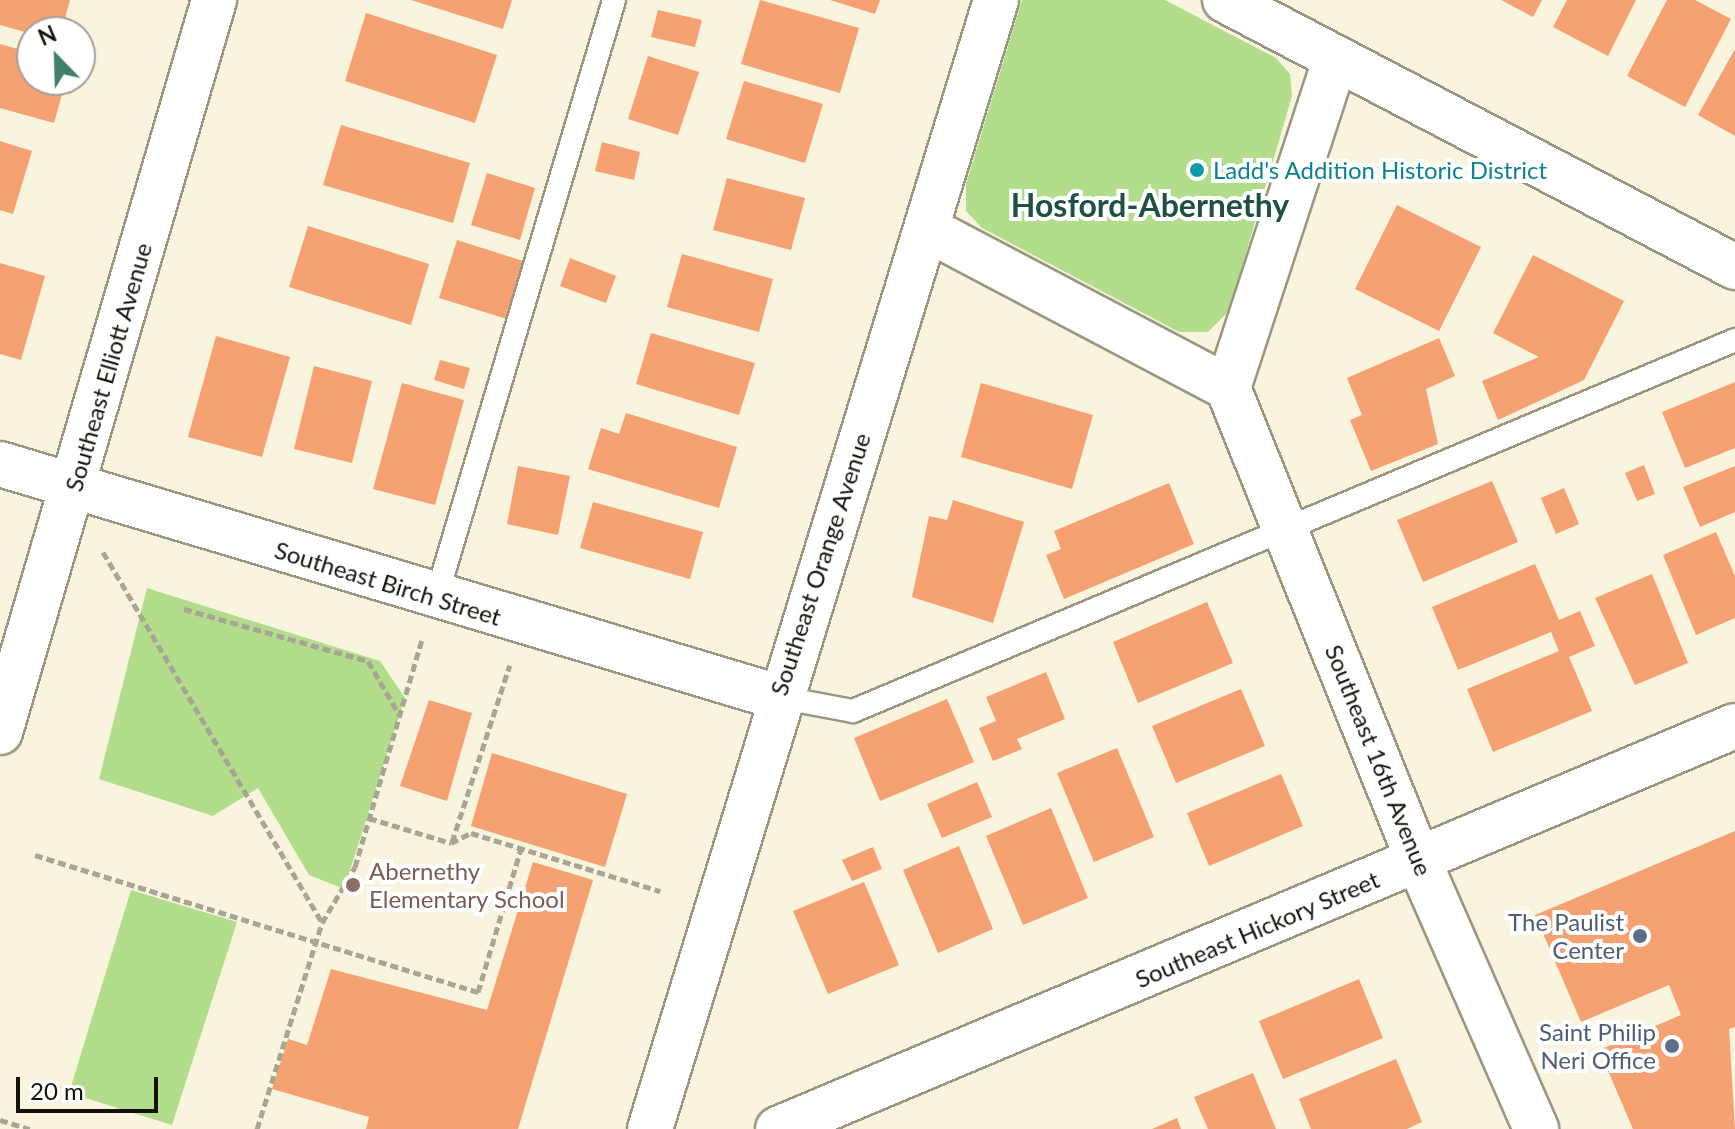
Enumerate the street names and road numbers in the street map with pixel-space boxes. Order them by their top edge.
street label: Southeast Elliott Avenue [59,239,157,495]
street label: Southeast Orange Avenue [764,429,876,699]
street label: Southeast Birch Street [271,535,505,631]
street label: Southeast 16th Avenue [1319,640,1439,880]
street label: Southeast Hickory Street [1131,864,1383,994]

